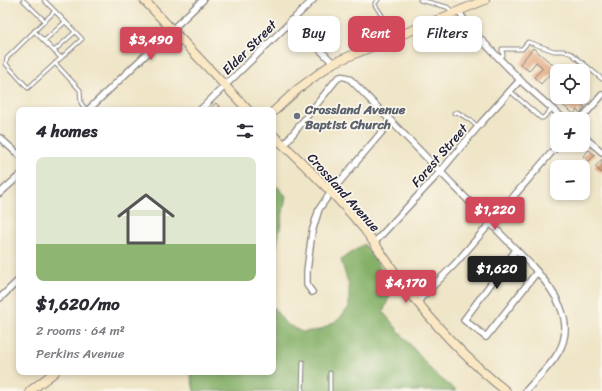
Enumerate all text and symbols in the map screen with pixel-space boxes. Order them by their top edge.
street label: Elder Street [216,14,283,80]
chip: Buy [288,16,340,52]
chip: Rent [348,16,405,52]
chip: Filters [413,16,482,52]
pin: $3,490 [118,27,184,61]
text: $3,490 [129,28,173,51]
map controls [550,64,590,200]
button: locate [550,64,590,104]
place label: Crossland Avenue Baptist Church [304,98,406,136]
marker: Crossland Avenue Baptist Church [292,111,302,121]
button: + [550,112,590,152]
text: 4 homes [36,116,97,146]
street label: Forest Street [405,118,474,192]
icon: filters [234,120,256,142]
street label: Crossland Avenue [302,147,386,238]
button: − [550,160,590,200]
icon: home [110,183,182,255]
pin: $1,220 [462,197,528,231]
text: $1,220 [474,198,516,221]
pin: $1,620 [464,256,530,290]
text: $1,620 [477,257,517,280]
pin: $4,170 [373,270,439,304]
text: $4,170 [385,271,427,294]
text: $1,620/mo [36,289,120,319]
text: 2 rooms · 64 m² [36,319,125,342]
text: Perkins Avenue [36,342,124,365]

